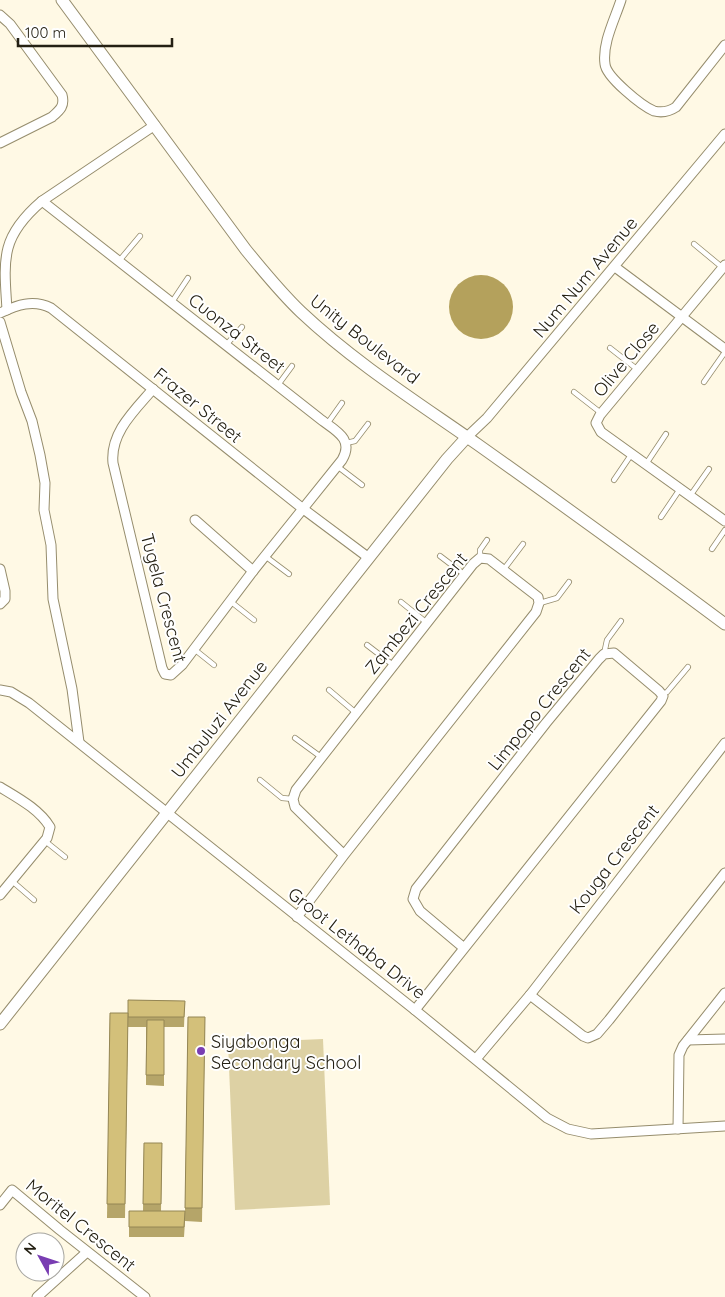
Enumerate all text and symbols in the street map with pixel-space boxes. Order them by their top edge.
scale bar [18,15,171,47]
text: 100 m [25,23,66,42]
street label: Num Num Avenue [528,212,642,342]
street label: Cuonza Street [184,288,290,378]
street label: Unity Boulevard [306,289,424,389]
street label: Olive Close [588,317,664,401]
street label: Frazer Street [149,362,247,448]
street label: Tugela Crescent [136,531,192,665]
street label: Zambezi Crescent [360,547,472,679]
street label: Limpopo Crescent [482,643,596,775]
street label: Umbuluzi Avenue [166,655,272,783]
street label: Kouga Crescent [564,800,664,918]
street label: Groot Lethaba Drive [283,882,431,1004]
place label: Siyabonga Secondary School [211,1030,361,1074]
marker: Siyabonga Secondary School [195,1045,207,1057]
street label: Moritel Crescent [21,1174,141,1276]
north arrow [15,1232,65,1282]
text: N [20,1239,40,1258]

